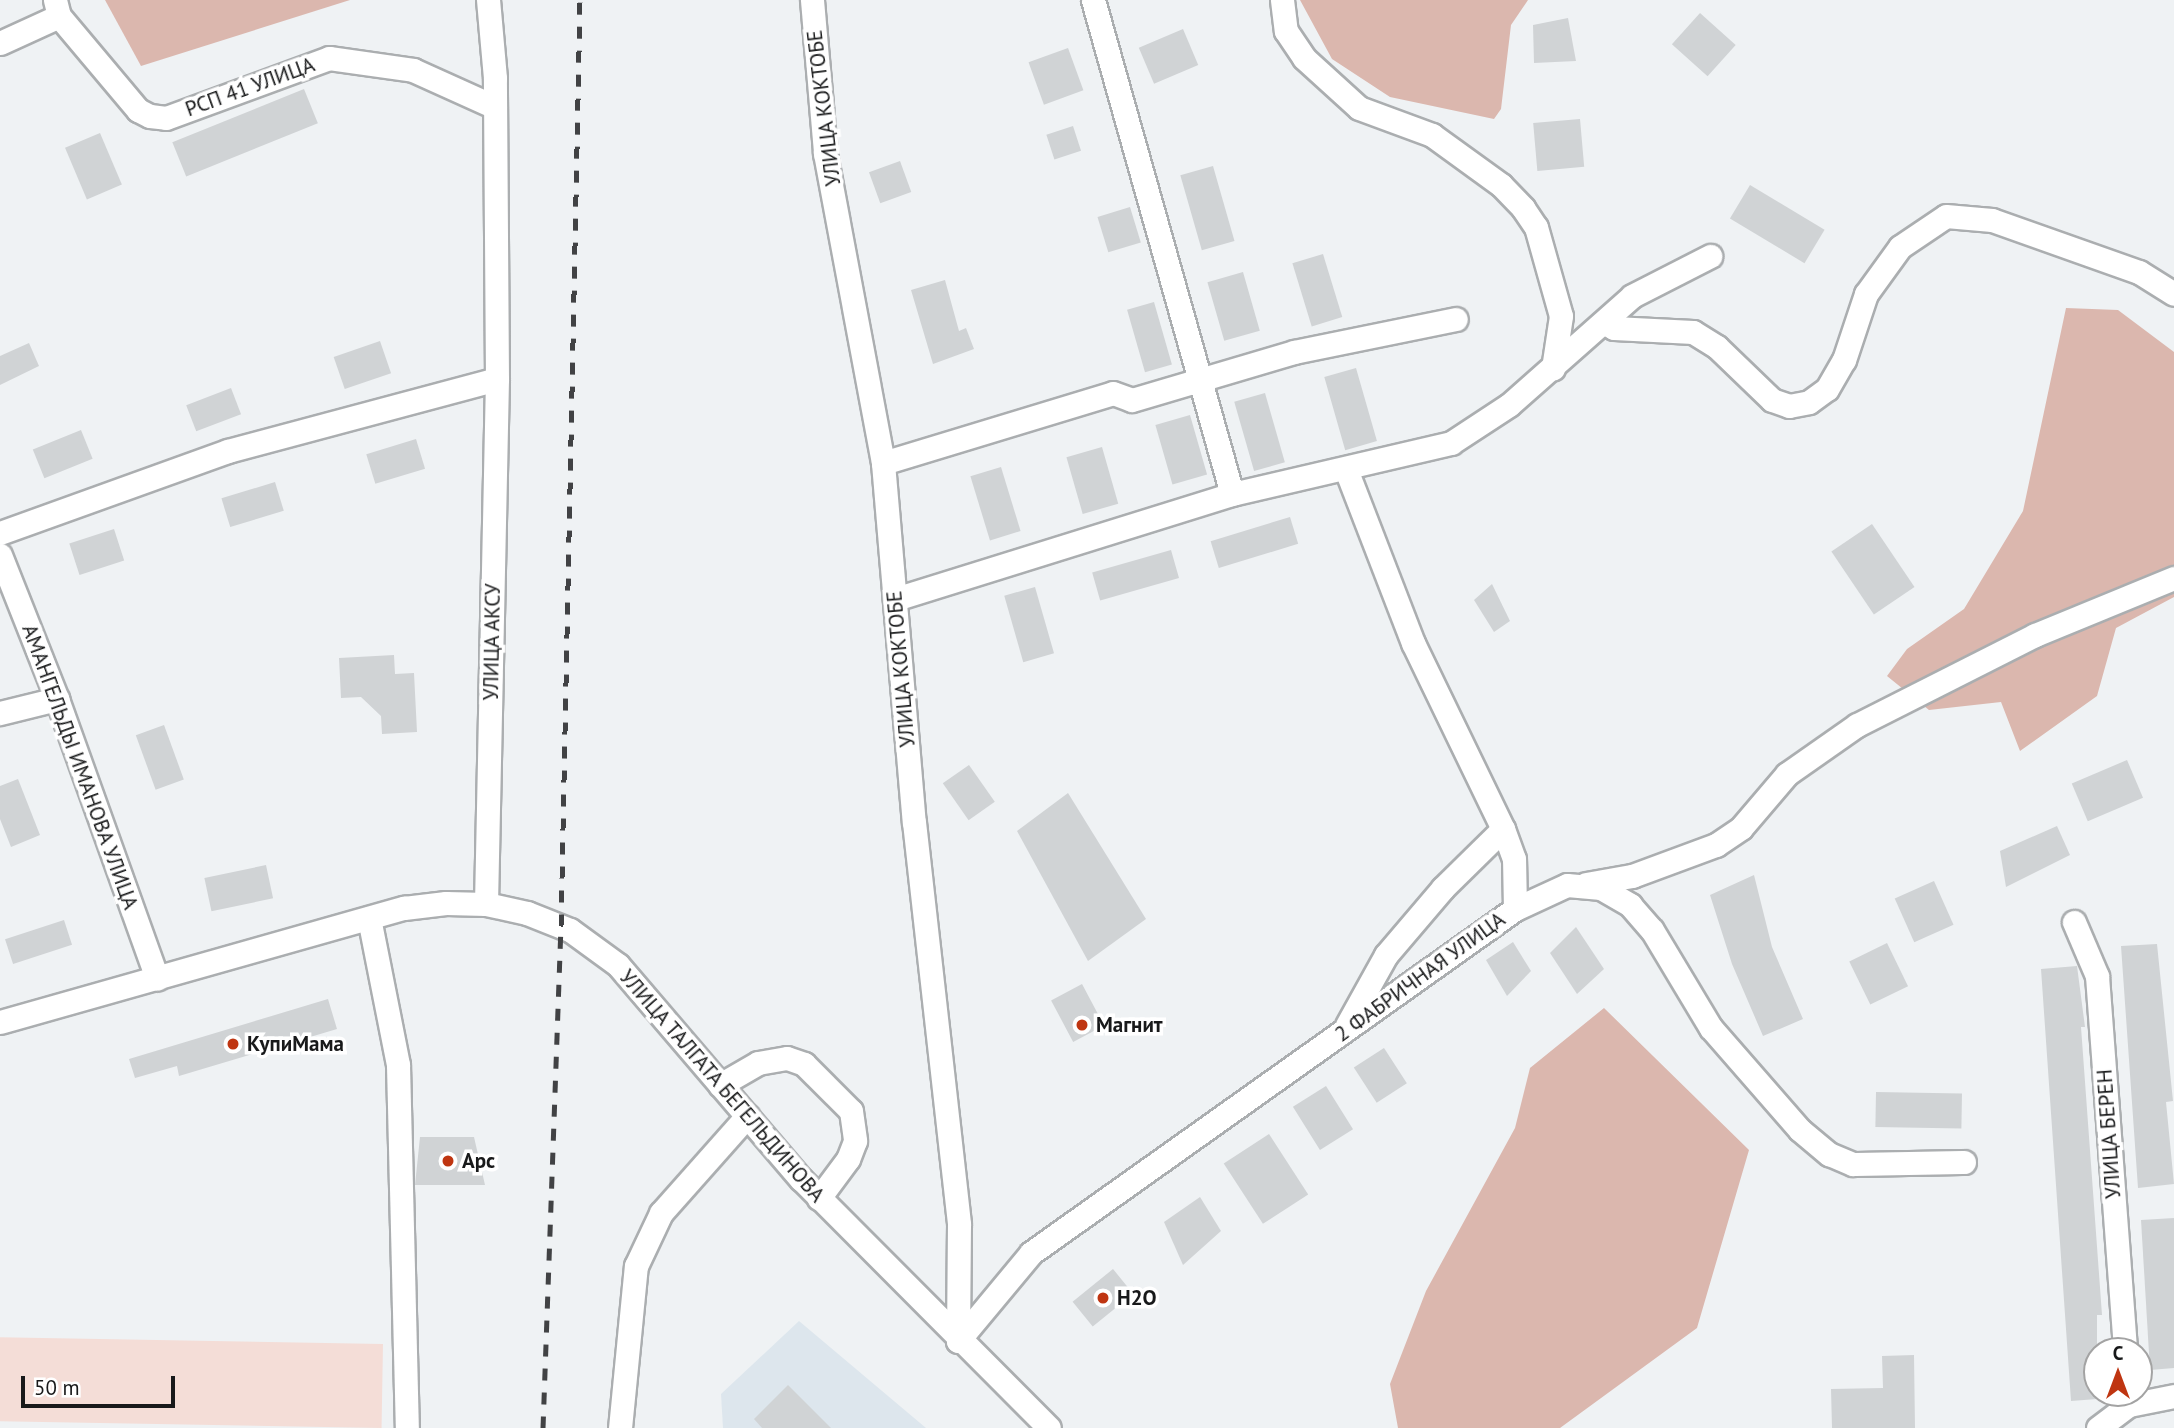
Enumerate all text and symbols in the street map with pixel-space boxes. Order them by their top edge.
street label: УЛИЦА КОКТОБЕ [802,28,846,188]
street label: РСП 41 УЛИЦА [182,52,318,122]
street label: УЛИЦА АКСУ [478,583,506,701]
street label: УЛИЦА КОКТОБЕ [882,589,920,749]
street label: АМАНГЕЛЬДЫ ИМАНОВА УЛИЦА [16,620,144,914]
street label: 2 ФАБРИЧНАЯ УЛИЦА [1330,907,1510,1047]
street label: УЛИЦА ТАЛГАТА БЕГЕЛЬДИНОВА [613,964,831,1208]
place label: Магнит [1096,1012,1163,1038]
marker: Магнит [1074,1017,1090,1033]
place label: КупиМама [247,1031,344,1057]
marker: КупиМама [225,1036,241,1052]
street label: УЛИЦА БЕРЕН [2092,1068,2126,1200]
place label: Арс [462,1148,495,1174]
marker: Арс [440,1153,456,1169]
place label: H2O [1117,1285,1157,1311]
marker: H2O [1095,1290,1111,1306]
north arrow [2083,1337,2153,1407]
text: С [2113,1341,2123,1365]
scale bar [24,1362,178,1406]
text: 50 m [34,1374,80,1401]

